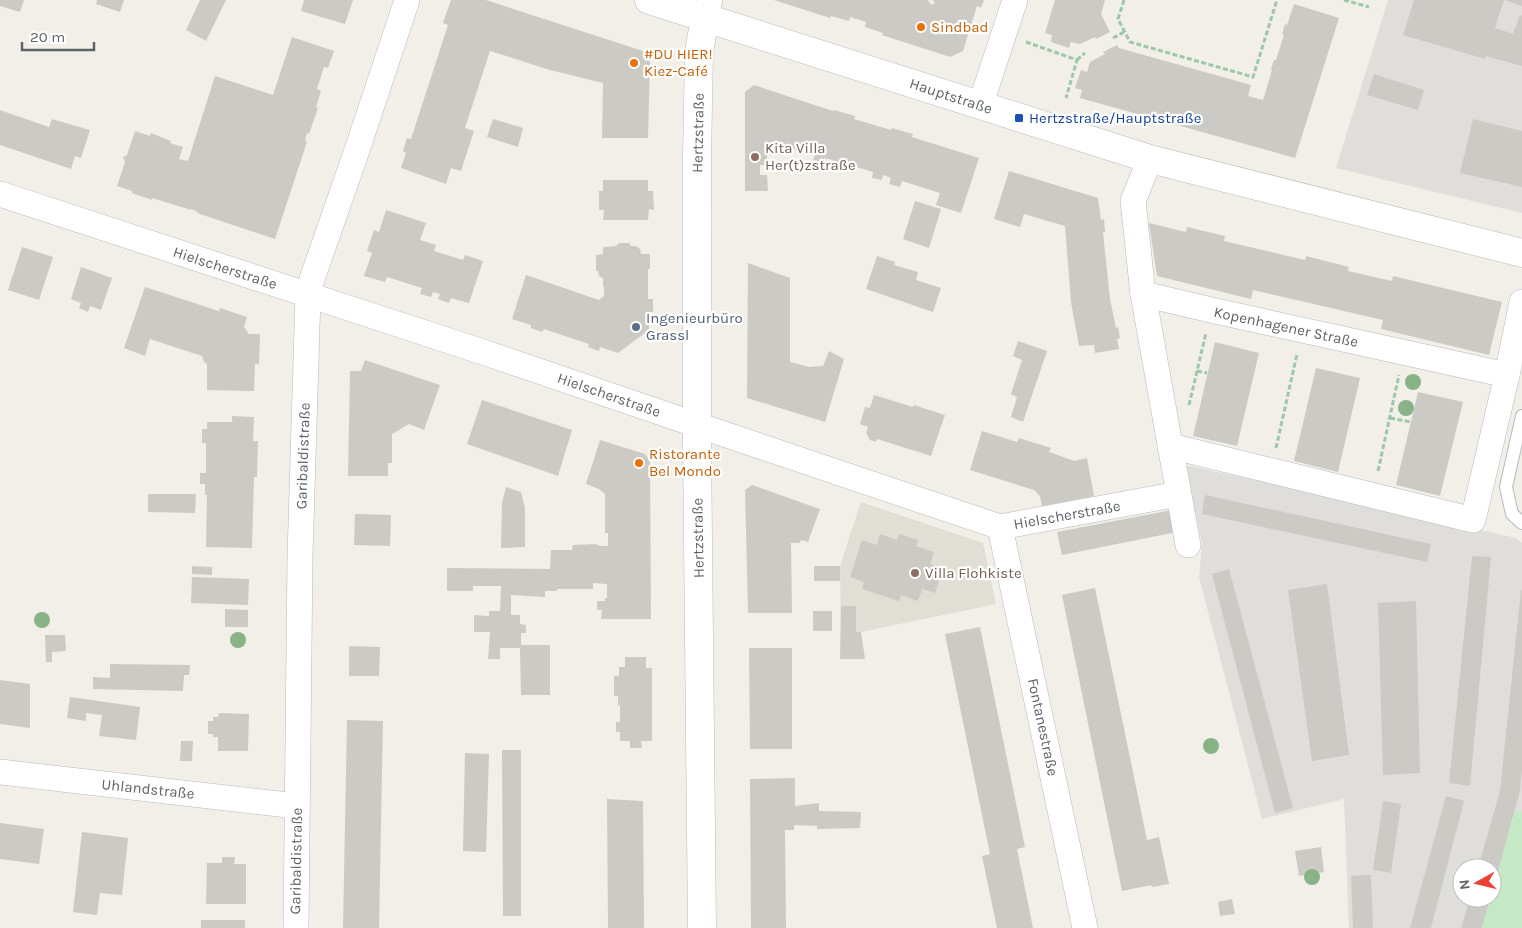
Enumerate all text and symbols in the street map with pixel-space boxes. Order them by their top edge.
place label: Sindbad [931,18,989,36]
scale bar [22,20,95,52]
marker: Sindbad [915,21,927,33]
text: 20 m [30,28,65,46]
place label: #DU HIER! Kiez-Café [644,45,713,80]
marker: #DU HIER! Kiez-Café [628,57,640,69]
street label: Hauptstraße [907,74,995,118]
street label: Hertzstraße [688,93,708,173]
place label: Hertzstraße/Hauptstraße [1029,109,1201,127]
marker: Hertzstraße/Hauptstraße [1013,112,1025,124]
place label: Kita Villa Her(t)zstraße [765,139,856,174]
marker: Kita Villa Her(t)zstraße [749,151,761,163]
street label: Hielscherstraße [171,243,279,293]
street label: Kopenhagener Straße [1212,303,1360,351]
place label: Ingenieurbüro Grassl [646,309,743,344]
marker: Ingenieurbüro Grassl [630,321,642,333]
street label: Hielscherstraße [555,369,663,421]
street label: Garibaldistraße [292,402,314,510]
place label: Ristorante Bel Mondo [649,445,721,480]
marker: Ristorante Bel Mondo [633,457,645,469]
street label: Hielscherstraße [1012,497,1122,533]
street label: Hertzstraße [688,498,708,578]
place label: Villa Flohkiste [925,564,1022,582]
marker: Villa Flohkiste [909,567,921,579]
street label: Fontanestraße [1024,676,1062,778]
street label: Uhlandstraße [101,775,195,803]
street label: Garibaldistraße [286,808,306,914]
north arrow [1452,858,1502,908]
text: N [1456,879,1474,891]

